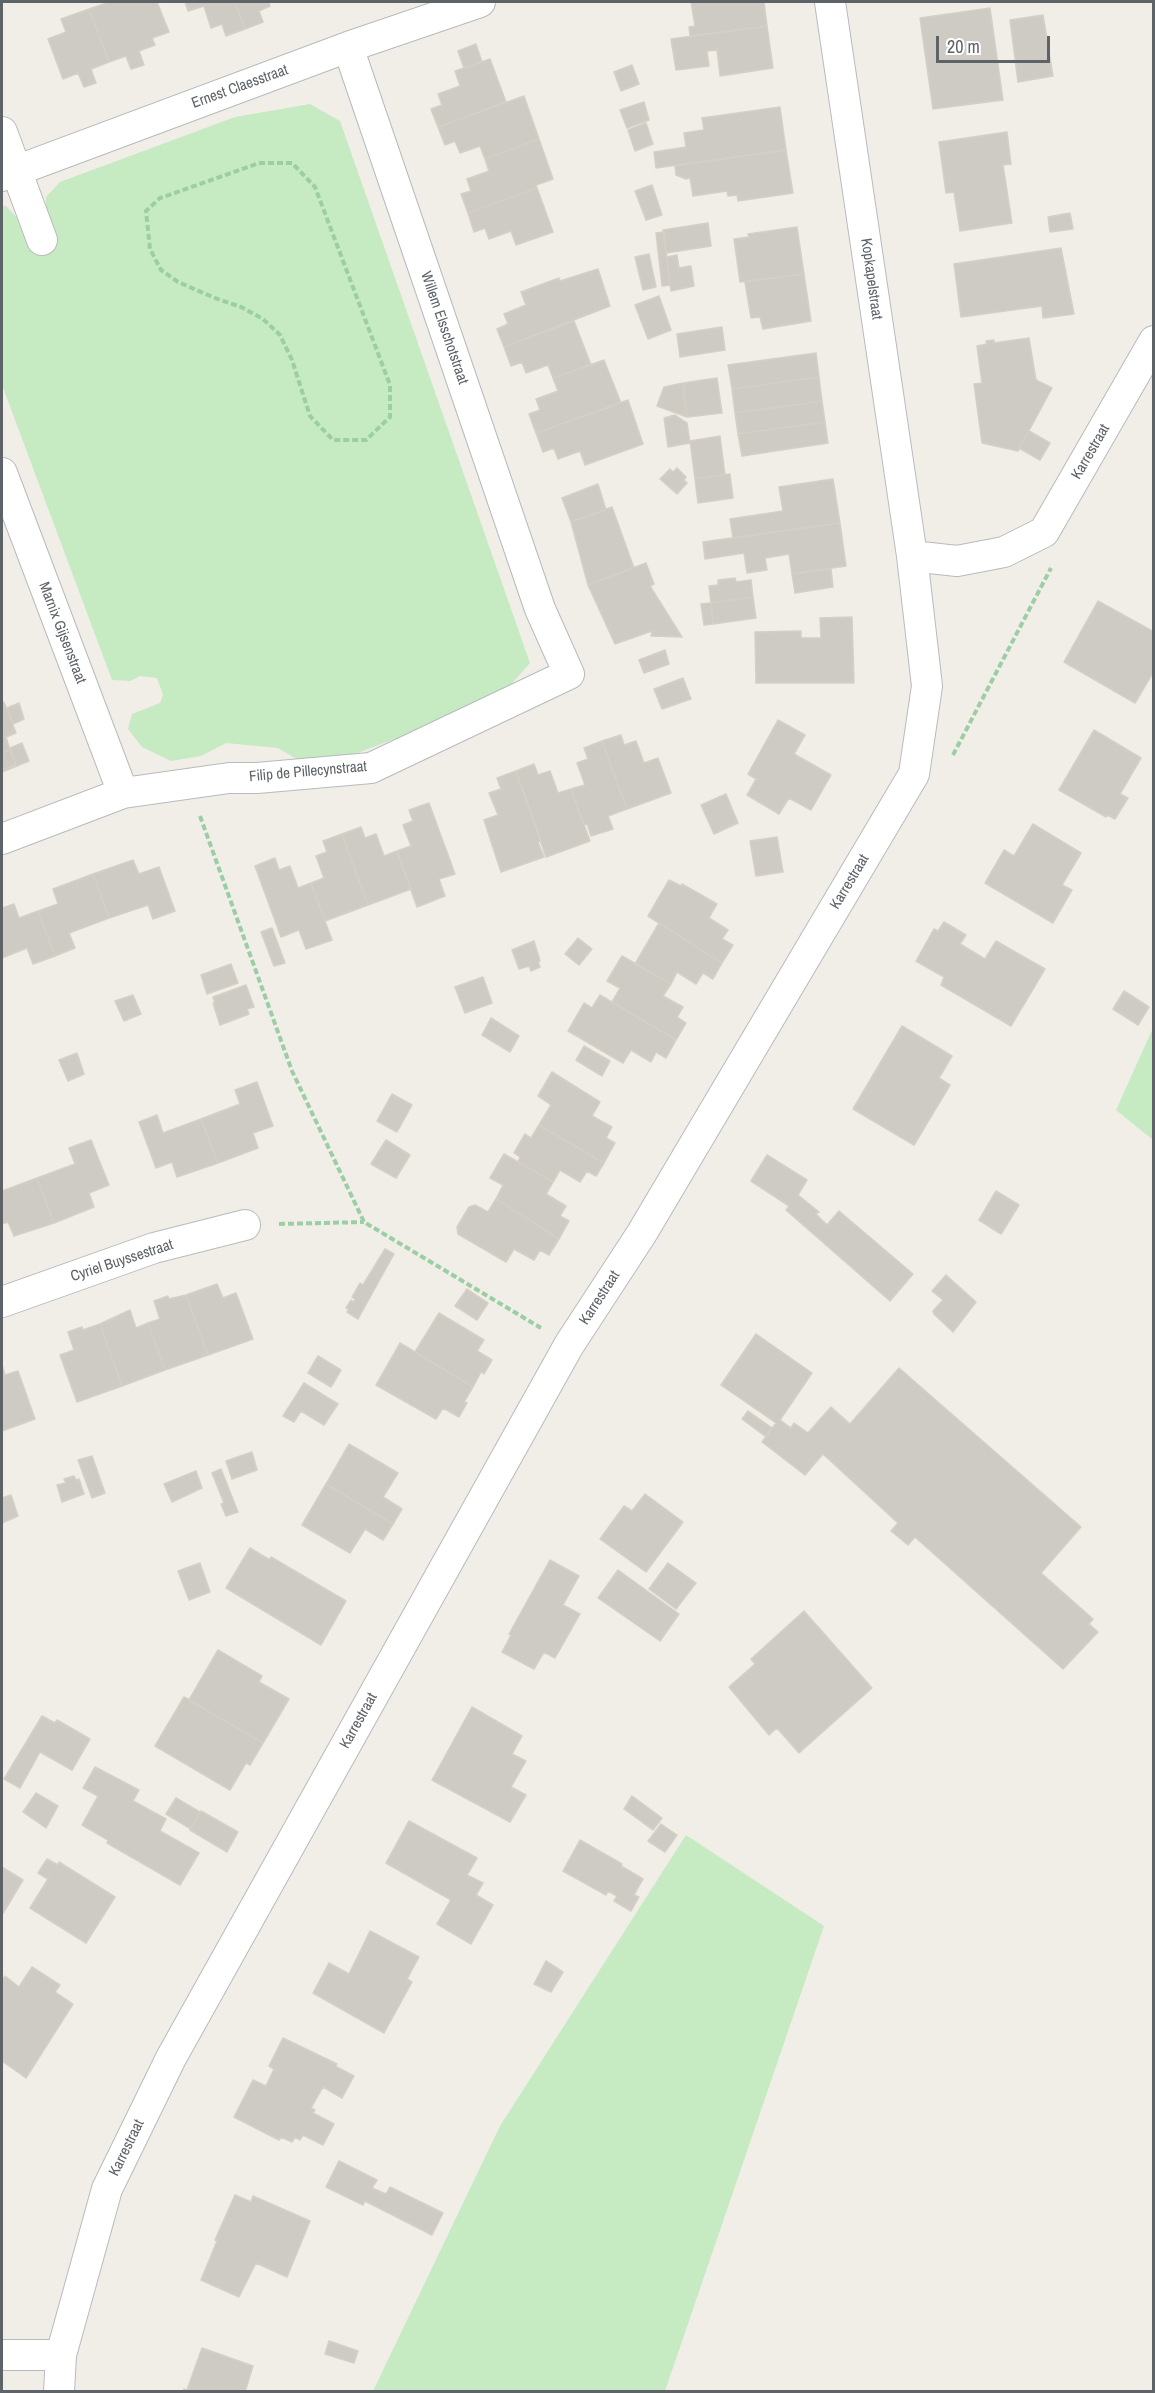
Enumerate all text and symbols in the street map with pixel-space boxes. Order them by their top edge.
scale bar [939,24,1053,62]
text: 20 m [947,34,980,59]
street label: Ernest Claesstraat [189,61,291,113]
street label: Kopkapelstraat [856,237,886,321]
street label: Willem Elsschotstraat [416,269,472,387]
street label: Karrestraat [1068,421,1114,483]
street label: Marnix Gijsenstraat [34,580,90,686]
street label: Filip de Pillecynstraat [248,758,368,786]
street label: Karrestraat [827,851,873,913]
street label: Cyriel Buyssestraat [69,1236,175,1286]
street label: Karrestraat [576,1268,624,1328]
street label: Karrestraat [336,1690,382,1752]
street label: Karrestraat [106,2117,148,2179]

